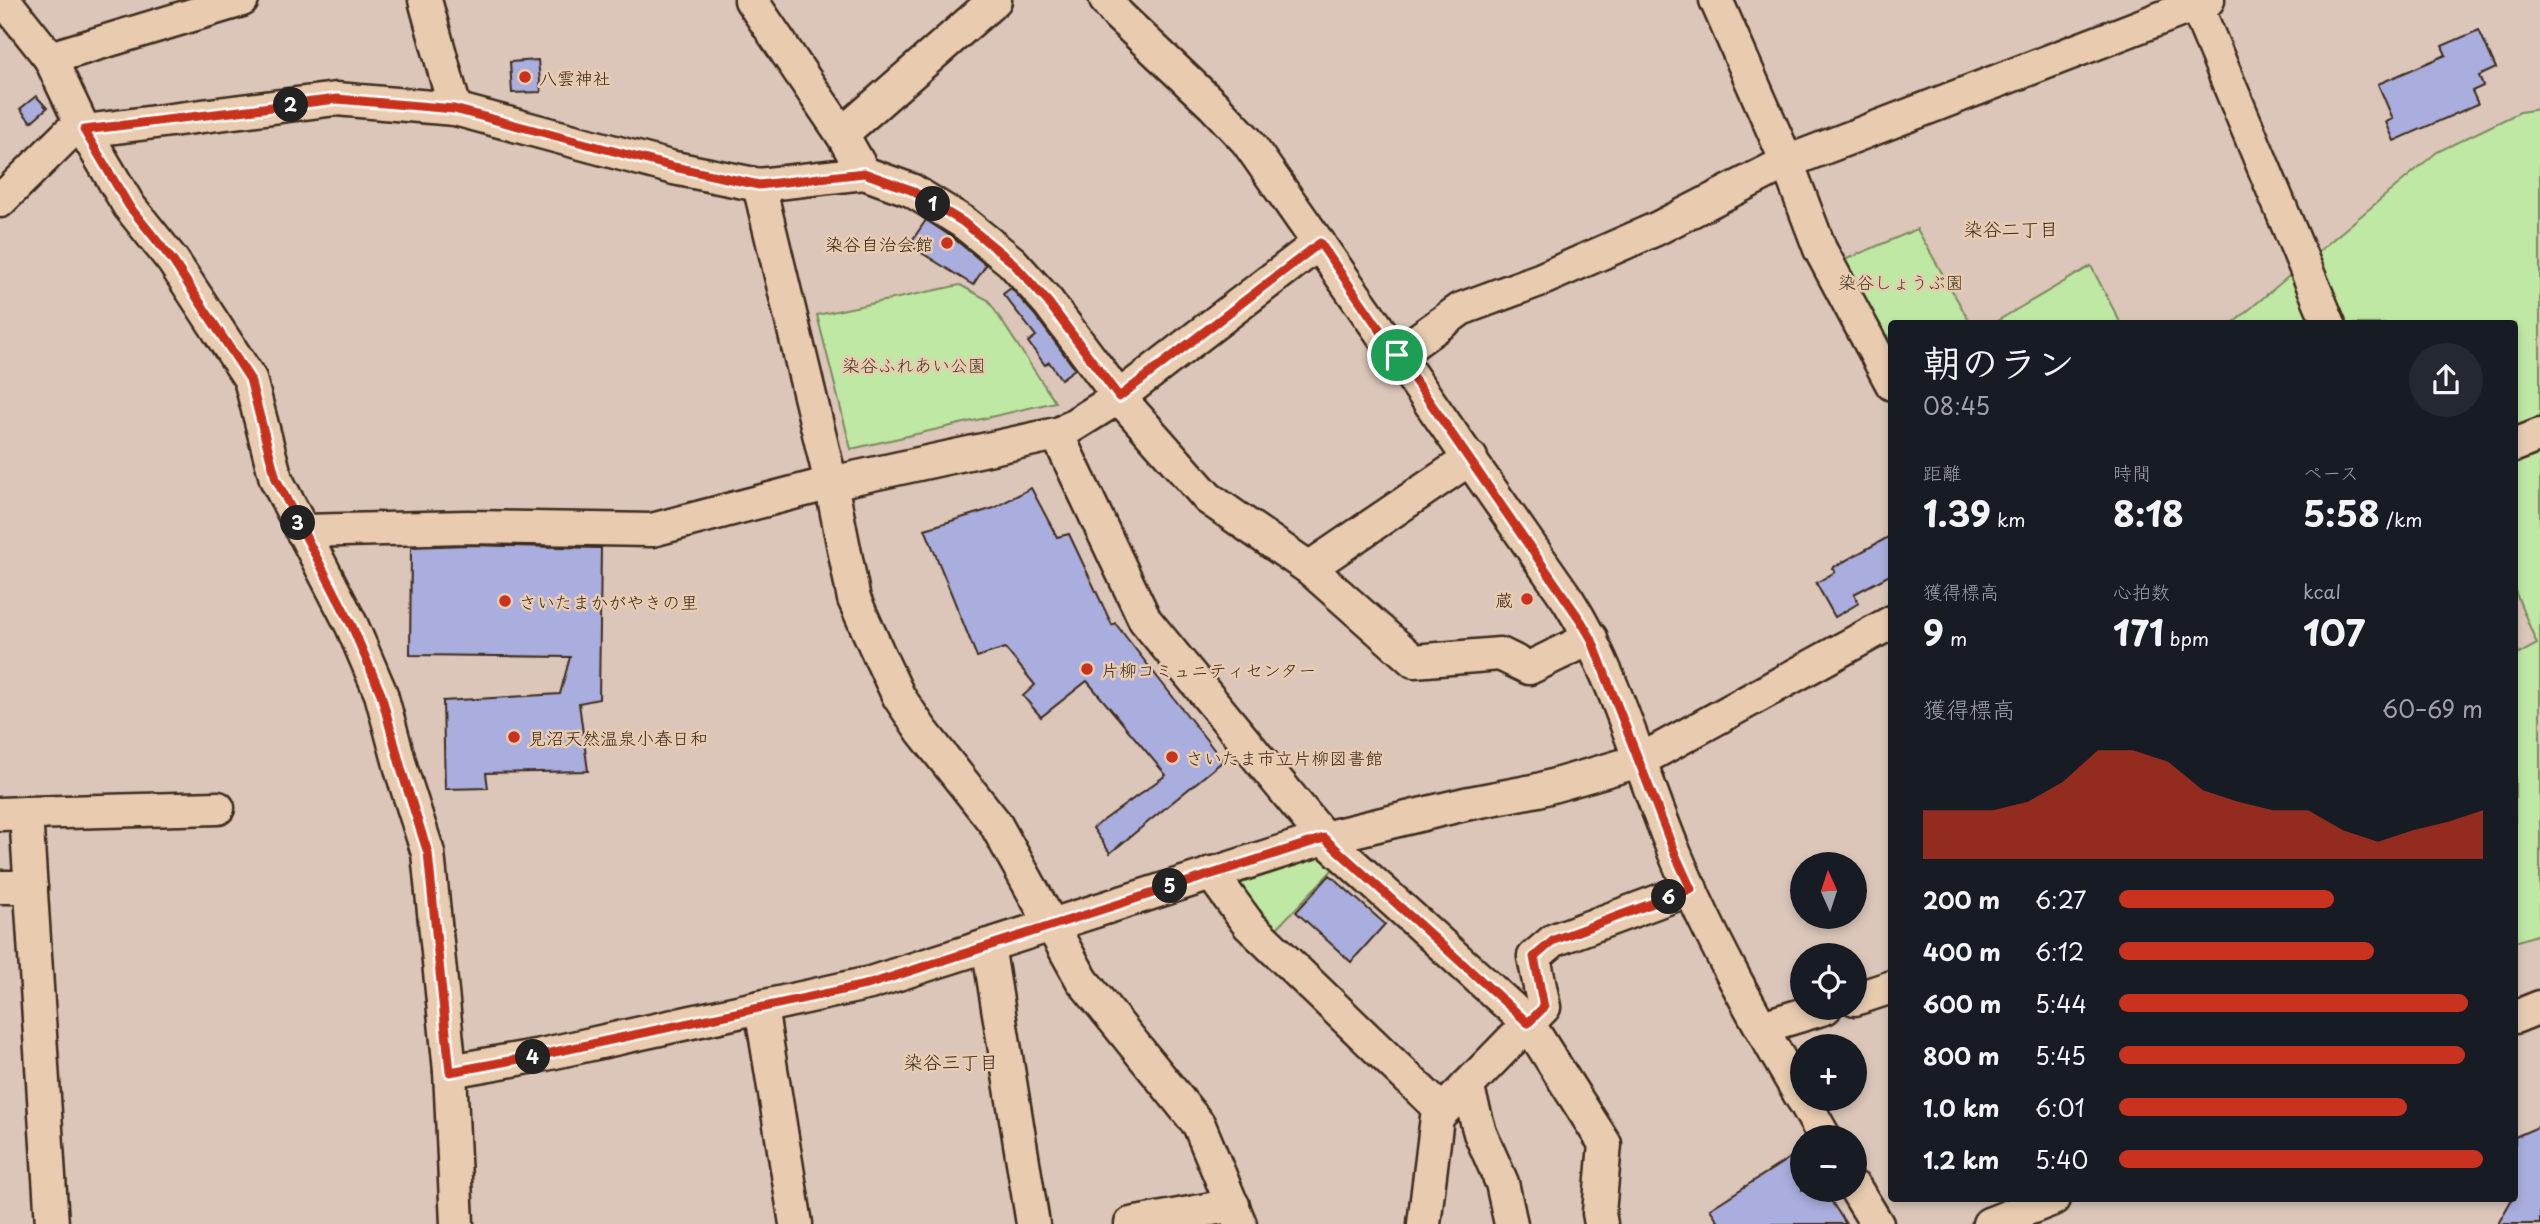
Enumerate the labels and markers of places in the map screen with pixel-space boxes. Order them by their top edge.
place label: 八雲神社 [539,64,611,91]
marker: 八雲神社 [517,69,533,85]
pin: 2 [274,88,308,122]
pin: 1 [916,186,950,222]
place label: 染谷自治会館 [825,230,933,257]
marker: 染谷自治会館 [939,235,955,251]
pin [1367,325,1427,385]
pin: 3 [280,505,316,540]
place label: 蔵 [1495,586,1513,613]
place label: さいたまかがやきの里 [519,588,698,615]
marker: 蔵 [1519,591,1535,607]
marker: さいたまかがやきの里 [497,593,513,609]
place label: 片柳コミュニティセンター [1101,656,1316,683]
marker: 片柳コミュニティセンター [1079,661,1095,677]
place label: 見沼天然温泉小春日和 [528,724,708,751]
marker: 見沼天然温泉小春日和 [506,729,522,745]
place label: さいたま市立片柳図書館 [1186,744,1383,771]
marker: さいたま市立片柳図書館 [1164,749,1180,765]
pin: 5 [1152,868,1188,903]
pin: 6 [1652,880,1686,914]
pin: 4 [516,1040,550,1074]

